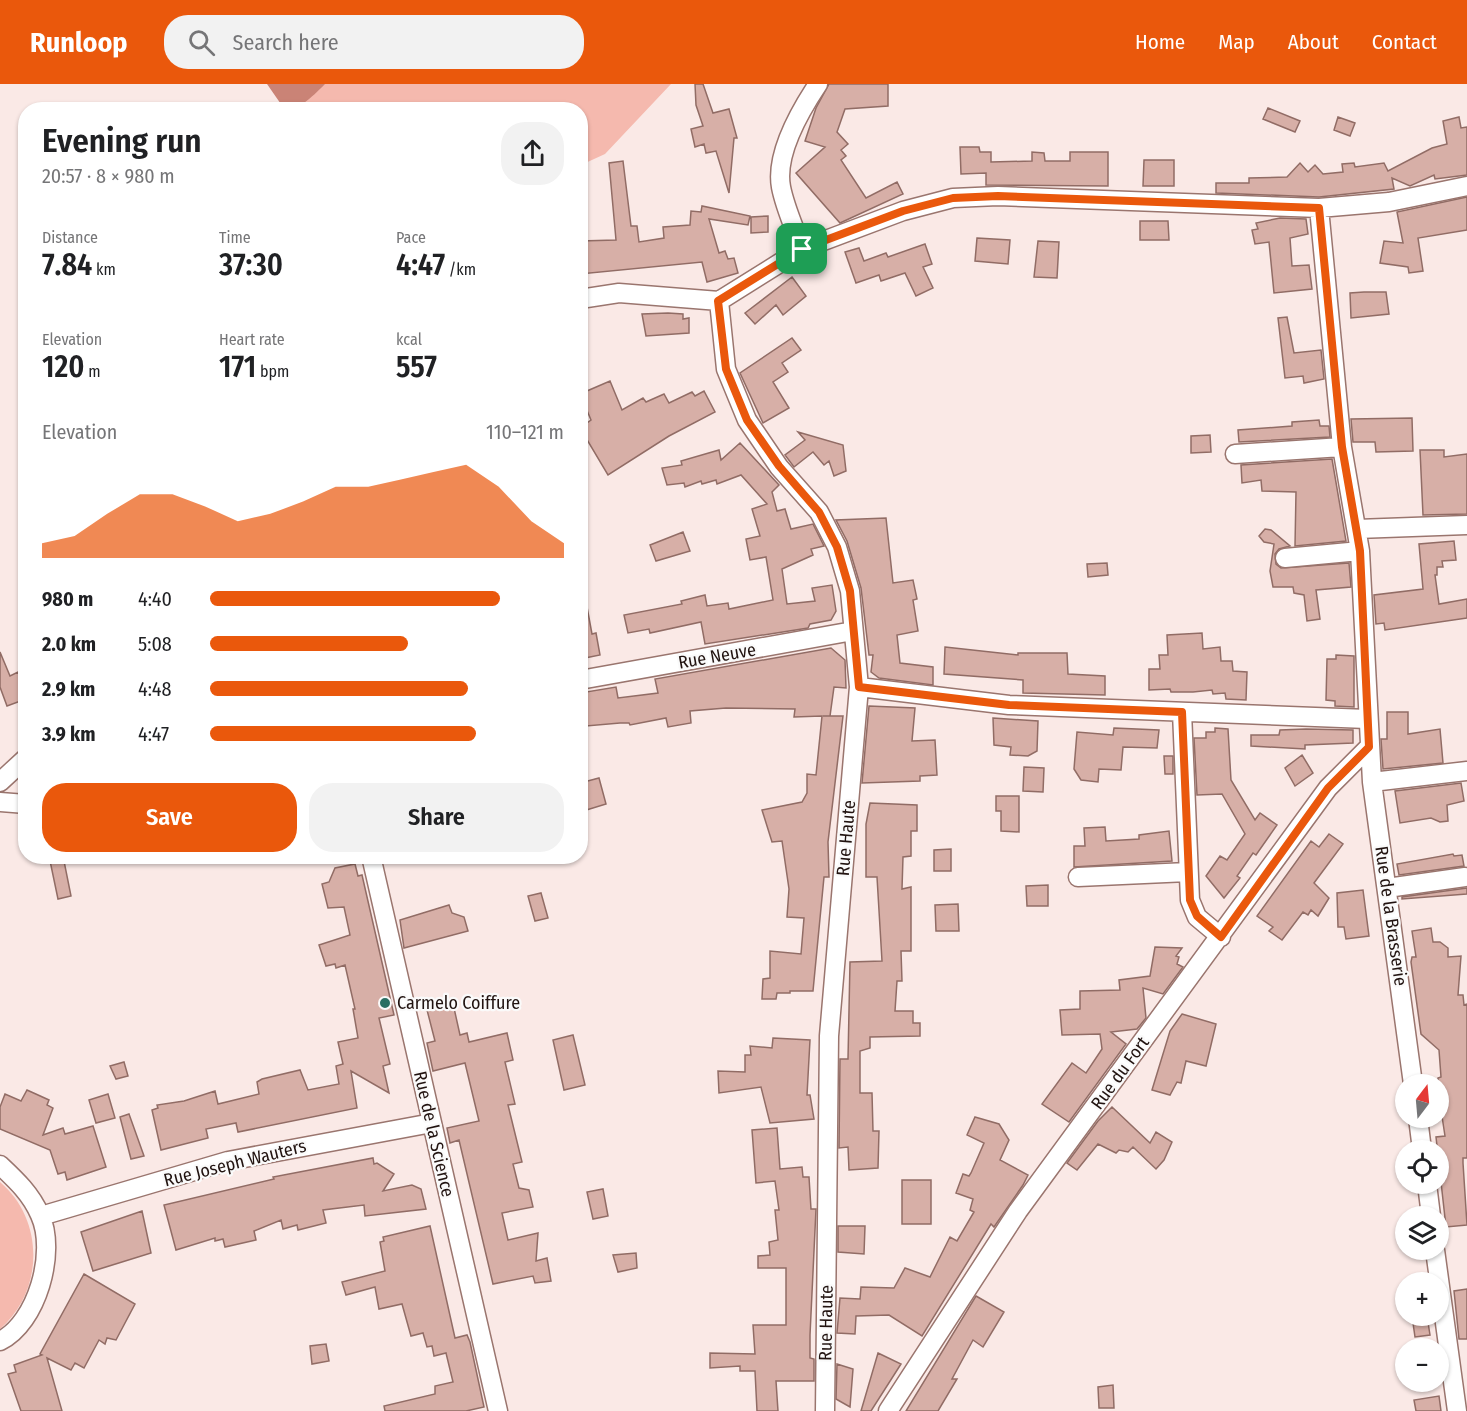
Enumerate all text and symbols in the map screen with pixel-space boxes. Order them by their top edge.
search box [164,15,584,69]
text: Runloop [30,26,128,59]
icon: search [185,26,218,59]
text: Search here [233,29,339,56]
text: Home [1135,29,1185,55]
text: Map [1218,29,1255,55]
text: About [1288,29,1339,55]
text: Contact [1372,29,1437,55]
text: Evening run [42,121,202,161]
button: share [501,122,564,185]
text: 20:57 · 8 × 980 m [42,164,175,188]
pin [776,223,827,274]
text: Distance [42,228,98,247]
text: Time [219,228,251,247]
text: Pace [396,228,426,247]
icon: arrive [785,232,818,265]
text: 7.84 [42,247,92,283]
text: 37:30 [219,247,283,283]
text: 4:47 [396,247,445,283]
text: km [92,260,116,279]
text: /km [445,260,476,279]
text: Elevation [42,330,102,349]
text: Heart rate [219,330,285,349]
text: kcal [396,330,422,349]
text: 120 [42,349,84,385]
text: 171 [219,349,256,385]
text: 557 [396,349,437,385]
text: m [84,362,101,381]
text: bpm [256,362,289,381]
text: Elevation [42,420,117,444]
text: 110–121 m [486,420,564,444]
text: 980 m [42,587,93,611]
text: 4:40 [138,587,172,611]
text: 2.0 km [42,632,96,656]
text: 5:08 [138,632,172,656]
street label: Rue Neuve [676,638,758,674]
text: 2.9 km [42,677,95,701]
text: 4:48 [138,677,172,701]
text: 3.9 km [42,722,96,746]
text: 4:47 [138,722,169,746]
button: Save [42,783,297,852]
button: Share [309,783,564,852]
street label: Rue Haute [832,799,860,877]
street label: Rue de la Brasserie [1370,845,1412,987]
place label: Carmelo Coiffure [397,992,520,1014]
marker: Carmelo Coiffure [378,996,392,1010]
street label: Rue du Fort [1086,1032,1154,1114]
street label: Rue de la Science [409,1069,459,1199]
north arrow [1395,1074,1449,1128]
map controls [1395,1074,1449,1392]
street label: Rue Joseph Wauters [162,1135,309,1191]
button: locate [1395,1140,1449,1194]
button: layers [1395,1206,1449,1260]
button: + [1395,1272,1449,1326]
street label: Rue Haute [814,1285,838,1361]
button: − [1395,1338,1449,1392]

